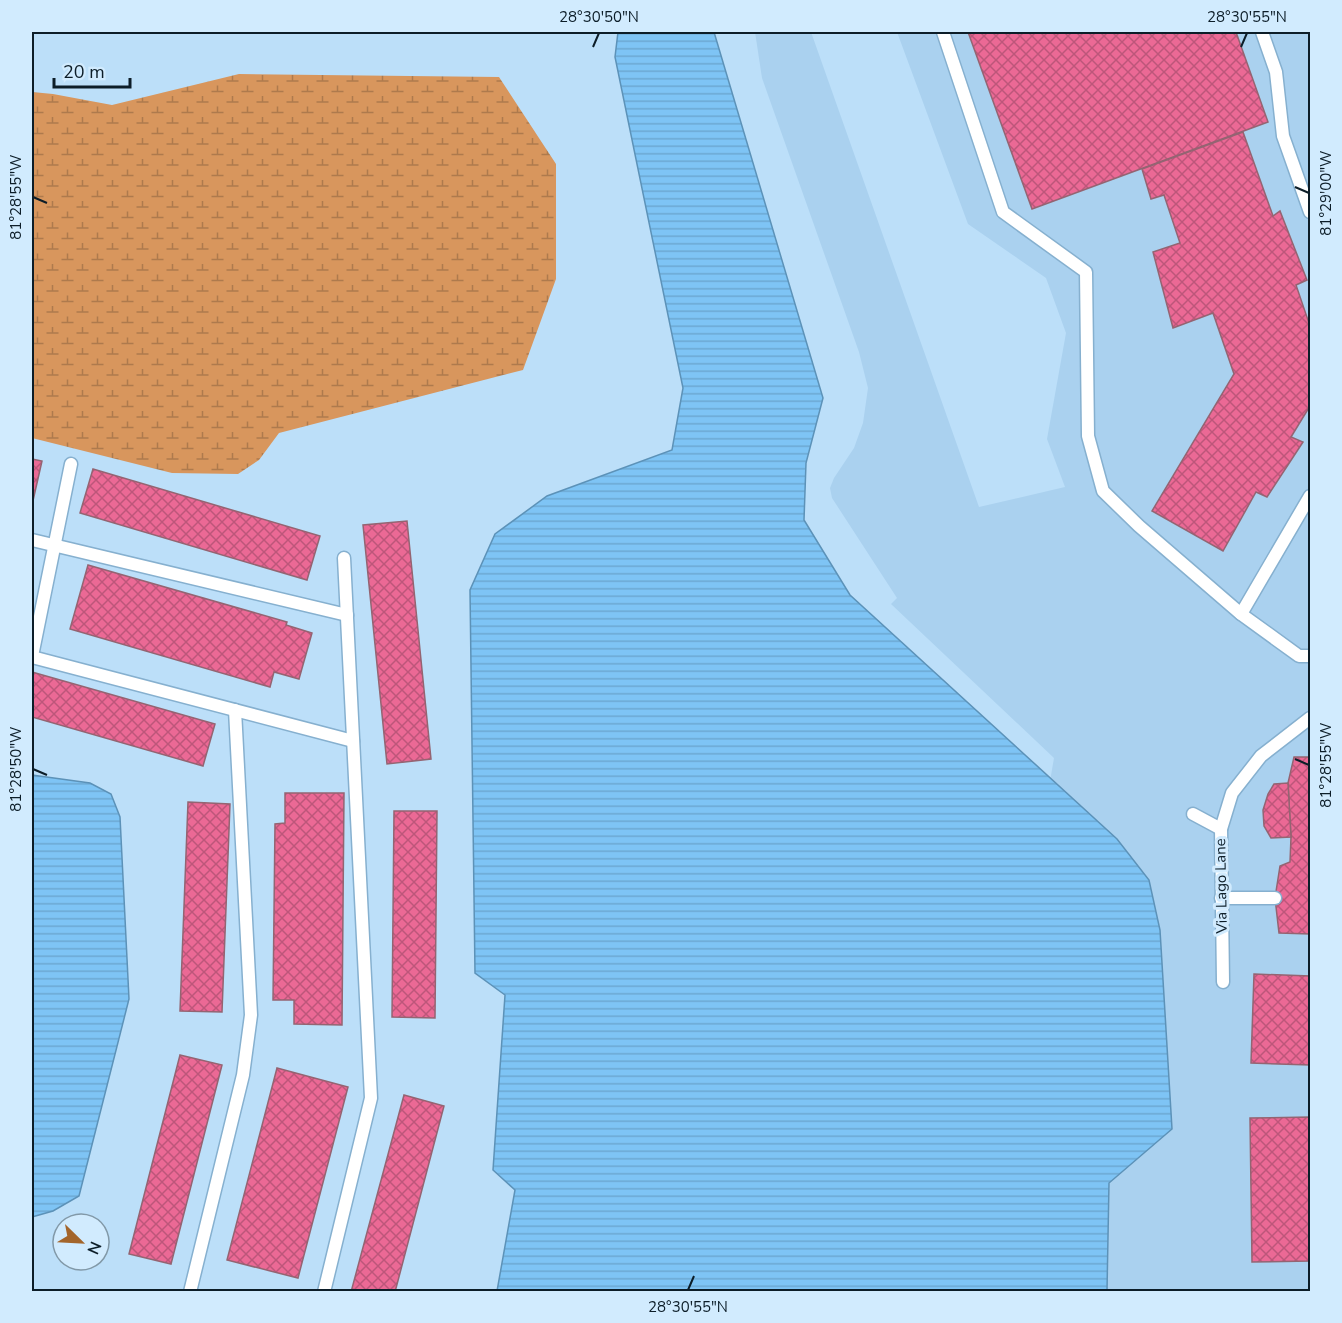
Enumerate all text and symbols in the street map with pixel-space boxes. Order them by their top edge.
text: 28°30'50"N [559,7,639,27]
text: 28°30'55"N [1207,7,1287,27]
scale bar [54,51,130,89]
text: 20 m [63,60,105,84]
text: 81°29'00"W [1316,150,1336,236]
text: 81°28'55"W [6,154,26,240]
text: 81°28'55"W [1316,722,1336,808]
text: 81°28'50"W [6,726,26,812]
street label: Via Lago Lane [1210,838,1232,935]
north arrow [51,1212,111,1272]
text: N [81,1238,106,1258]
text: 28°30'55"N [648,1297,728,1317]

